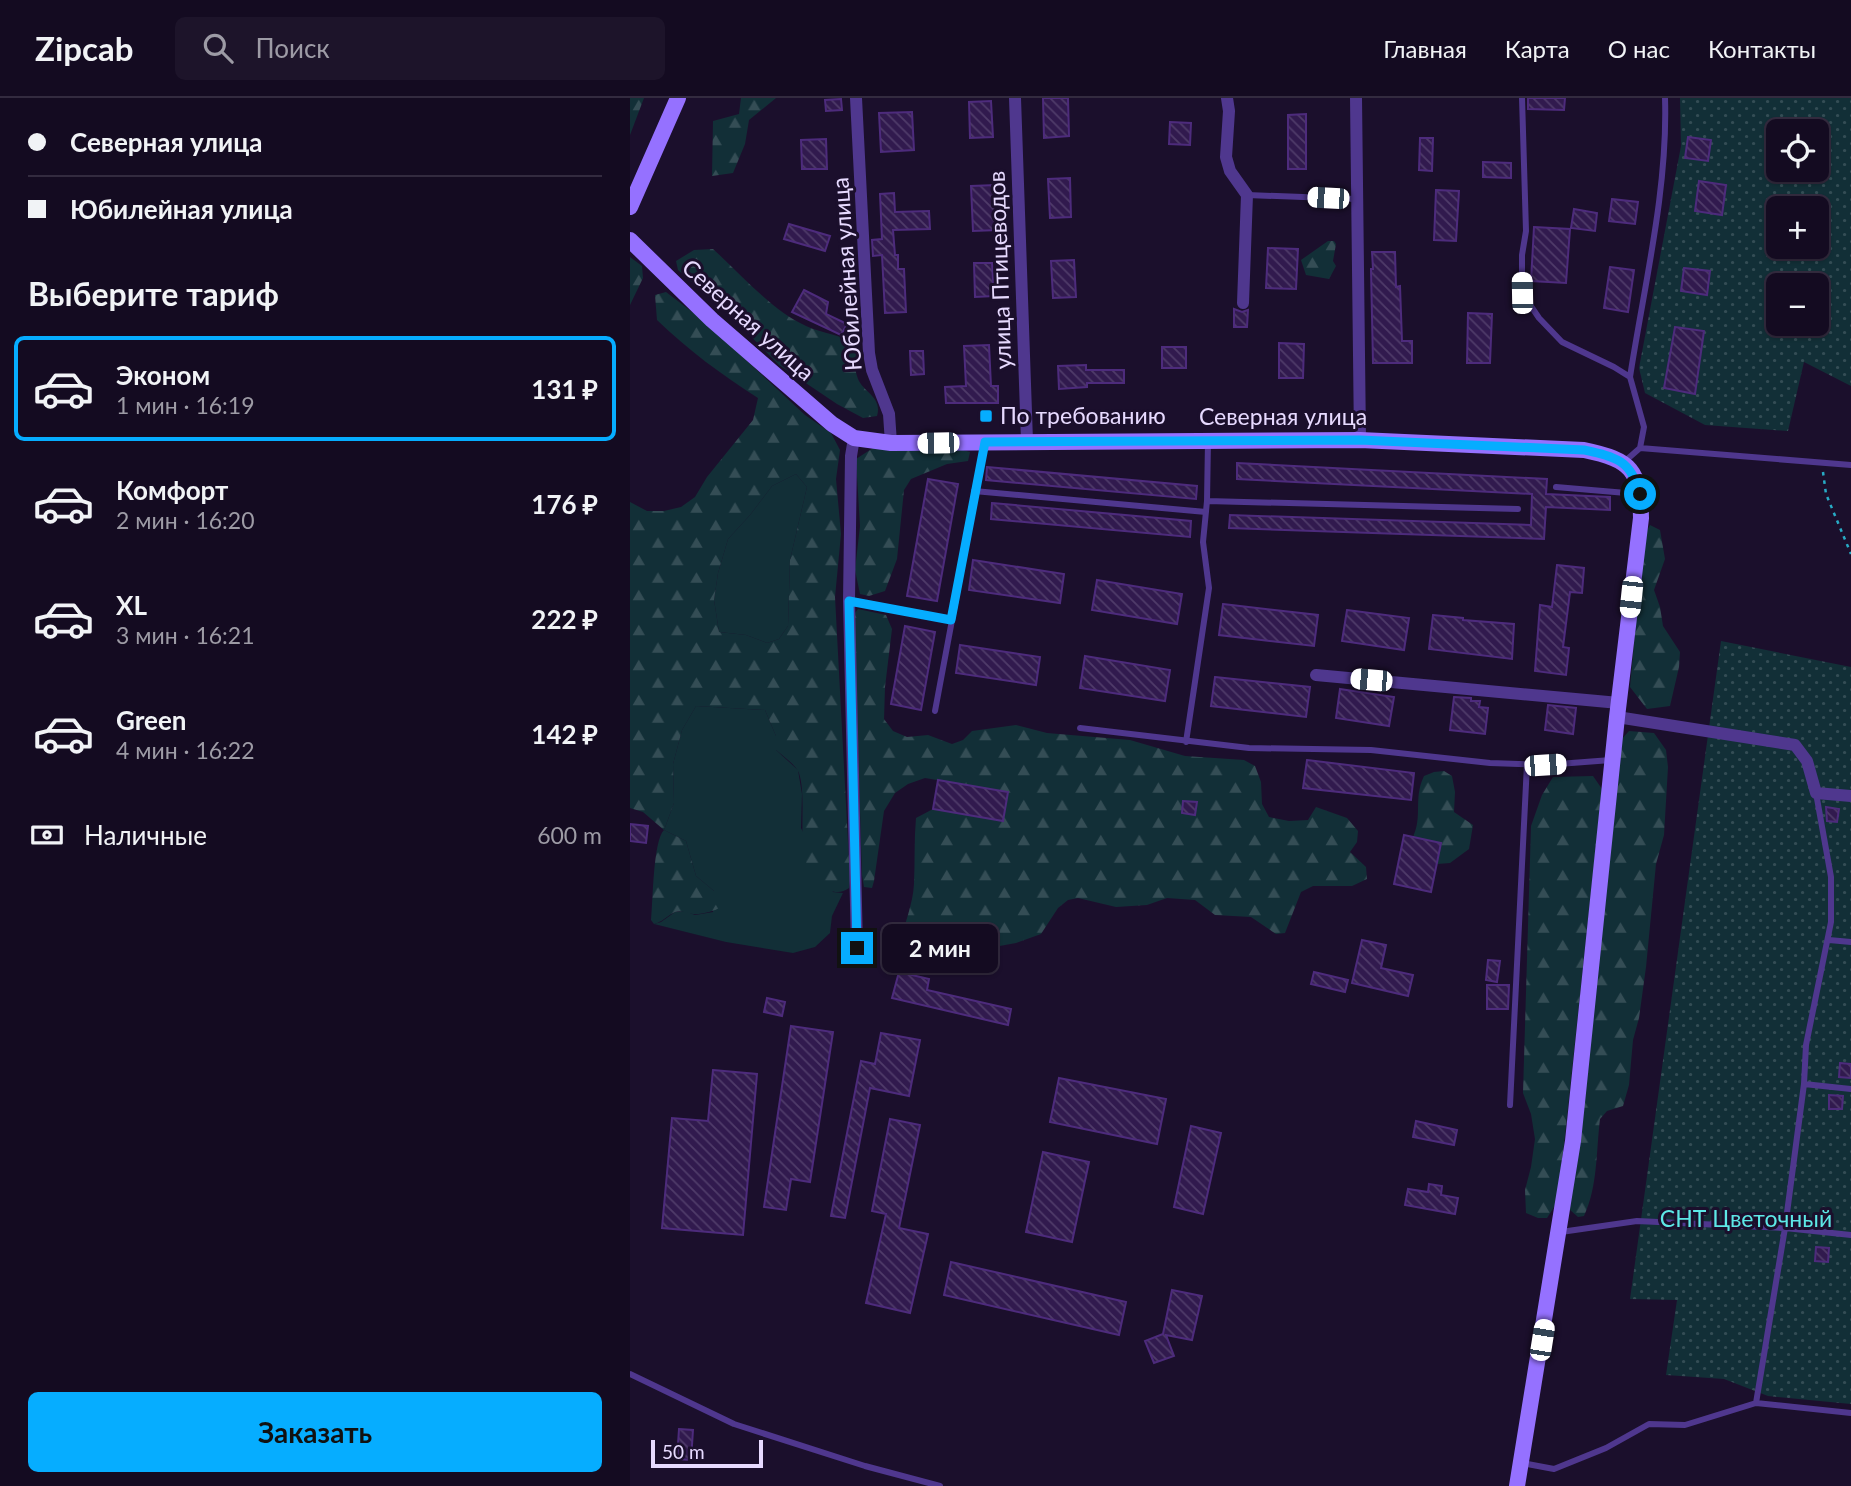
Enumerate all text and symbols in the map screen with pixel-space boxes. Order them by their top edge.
search box [175,17,665,80]
text: Zipcab [35,28,133,68]
icon: search [199,29,237,67]
text: Поиск [255,32,330,64]
text: Главная [1383,34,1467,63]
text: Карта [1505,34,1570,63]
text: О нас [1608,34,1670,63]
text: Контакты [1708,34,1816,63]
map controls [1766,119,1829,336]
button: locate [1766,119,1829,182]
text: Северная улица [70,126,262,158]
street label: улица Птицеводов [982,170,1016,370]
street label: Юбилейная улица [825,176,867,372]
car [1307,186,1350,210]
text: Юбилейная улица [70,193,293,225]
button: + [1766,196,1829,259]
street label: Северная улица [677,253,821,386]
car [1512,272,1533,314]
button: − [1766,273,1829,336]
text: Выберите тариф [28,274,279,313]
icon: car [32,357,95,420]
text: Эконом [116,359,210,391]
text: 131 ₽ [531,373,598,405]
text: 1 мин · 16:19 [116,391,255,419]
place label: По требованию [1000,401,1166,429]
street label: Северная улица [1199,402,1367,430]
marker: По требованию [978,408,994,424]
car [917,432,960,454]
icon: car [32,472,95,535]
text: Комфорт [116,474,228,506]
route start [1624,478,1656,510]
text: 176 ₽ [531,488,598,520]
text: 2 мин · 16:20 [116,506,255,534]
car [1619,575,1644,619]
icon: car [32,587,95,650]
text: XL [116,589,147,621]
text: 222 ₽ [531,603,598,635]
text: 3 мин · 16:21 [116,621,255,649]
car [1350,668,1393,692]
icon: car [32,702,95,765]
text: Green [116,704,186,736]
text: 142 ₽ [531,718,598,750]
text: 4 мин · 16:22 [116,736,255,764]
car [1524,753,1567,777]
icon: cash [28,816,66,854]
text: Наличные [84,819,207,851]
text: 600 m [537,821,602,849]
callout: 2 мин [882,924,997,972]
route end [841,932,873,964]
text: 2 мин [909,934,971,962]
park label: СНТ Цветочный [1660,1204,1832,1232]
car [1529,1318,1556,1362]
button: Заказать [28,1392,602,1472]
scale bar [651,1437,763,1469]
text: 50 m [662,1440,705,1463]

